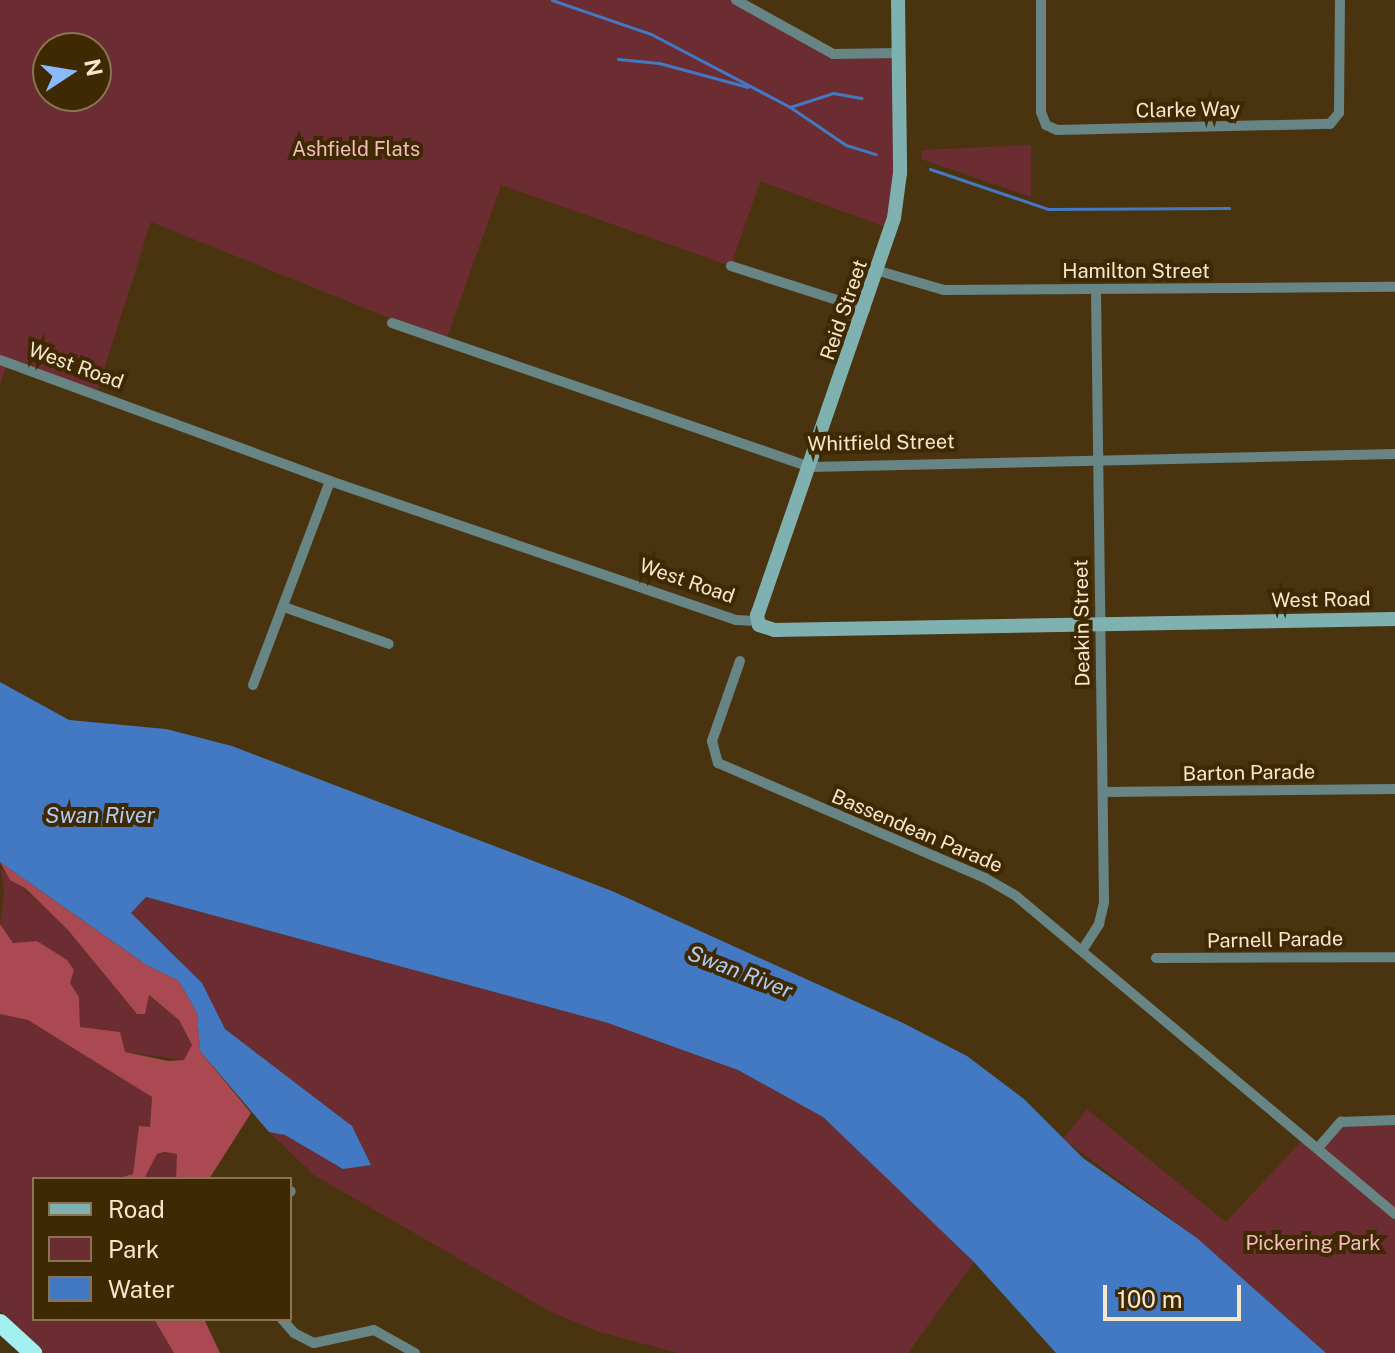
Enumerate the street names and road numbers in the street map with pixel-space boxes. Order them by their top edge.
street label: Clarke Way [1135,97,1241,123]
street label: Reid Street [816,257,872,363]
street label: Hamilton Street [1062,259,1210,283]
street label: West Road [25,338,127,394]
street label: Whitfield Street [807,430,955,456]
street label: West Road [636,553,738,609]
street label: Deakin Street [1069,559,1095,687]
street label: West Road [1271,587,1371,613]
street label: Barton Parade [1183,760,1315,786]
street label: Bassendean Parade [828,784,1006,878]
street label: Parnell Parade [1207,927,1343,953]

